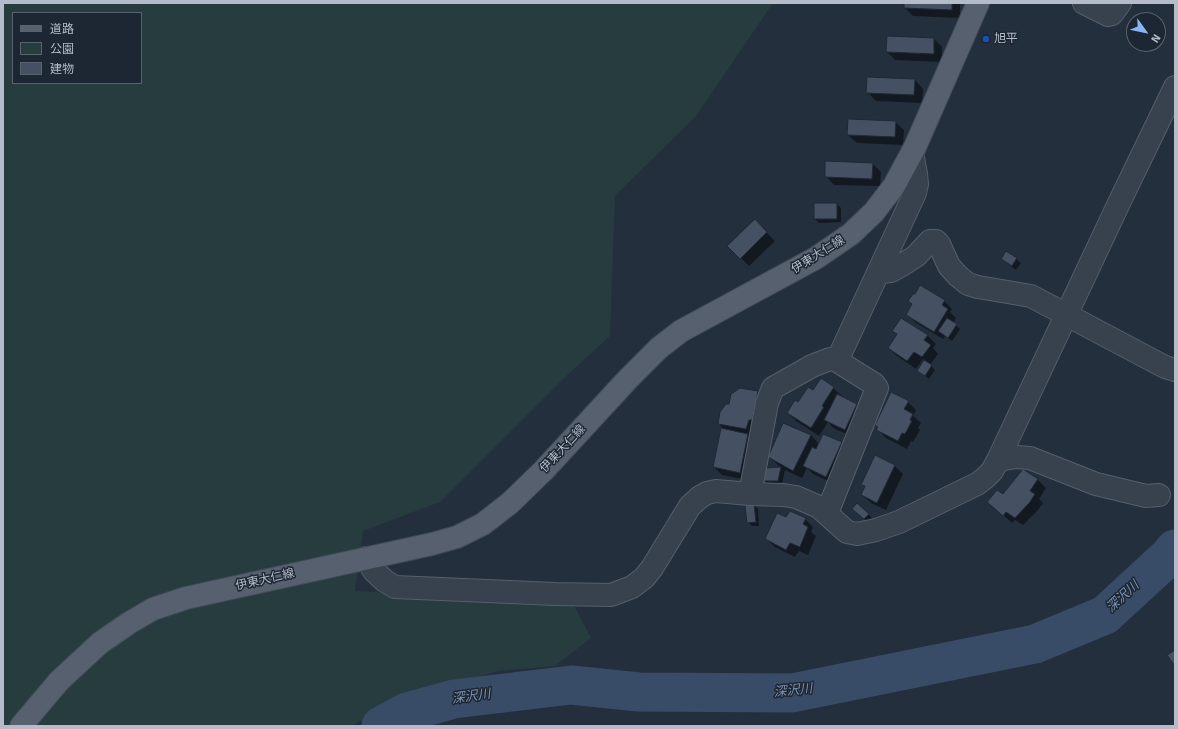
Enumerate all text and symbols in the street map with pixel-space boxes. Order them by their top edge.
legend [12,12,142,84]
north arrow [1126,12,1166,52]
text: 道路 [50,22,74,37]
place label: 旭平 [994,32,1018,46]
text: N [1148,32,1163,45]
marker: 旭平 [981,34,991,44]
text: 公園 [50,42,74,57]
text: 建物 [50,62,74,77]
street label: 伊東大仁線 [789,233,847,277]
street label: 伊東大仁線 [537,422,589,476]
street label: 伊東大仁線 [234,566,296,594]
water label: 深沢川 [1103,578,1143,616]
water label: 深沢川 [773,681,813,701]
water label: 深沢川 [451,687,491,707]

